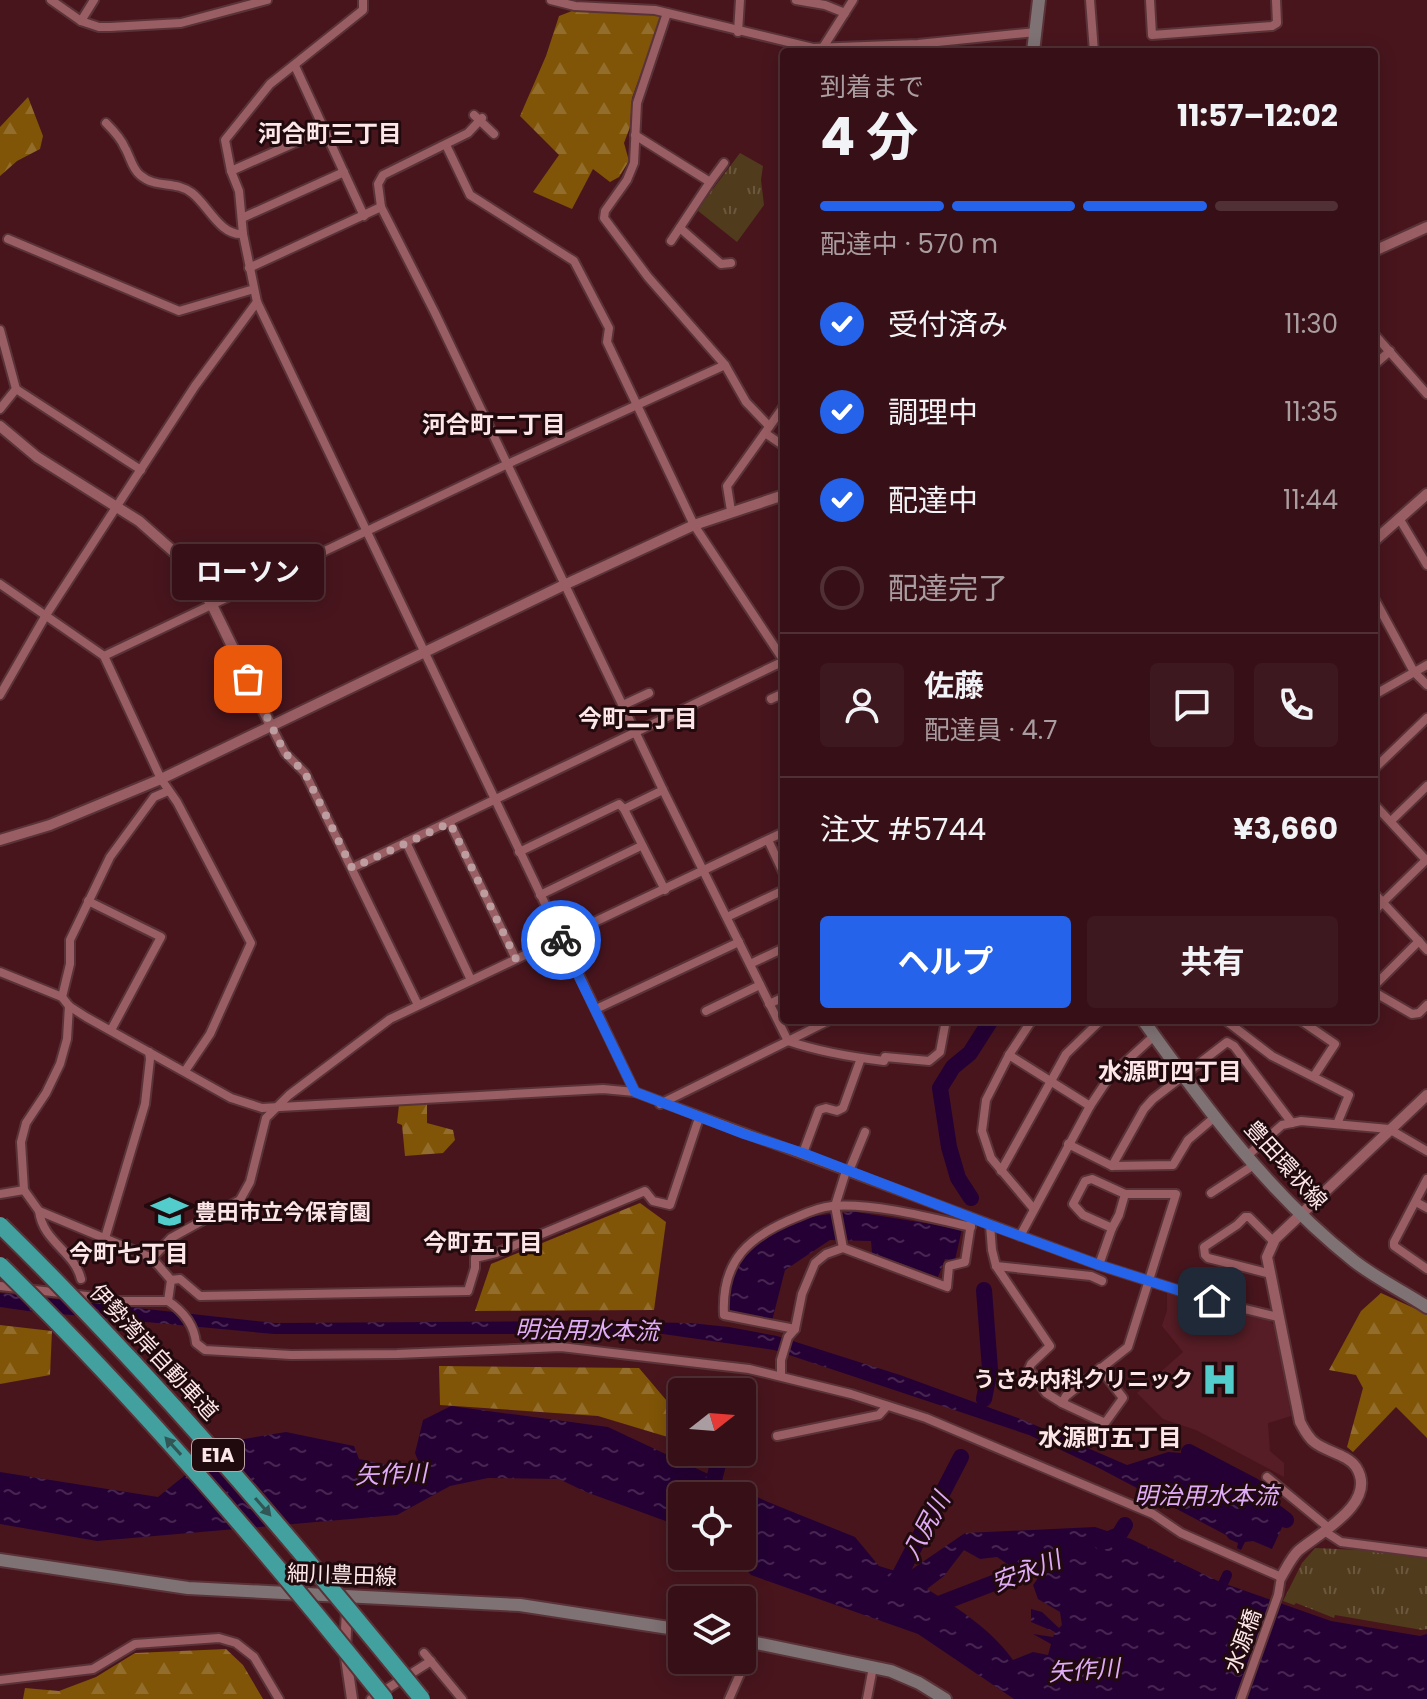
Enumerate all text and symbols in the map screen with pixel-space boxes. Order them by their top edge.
text: 到着まで [820,69,924,105]
text: 11:57–12:02 [1177,94,1338,137]
text: 4 分 [820,100,918,173]
district label: 河合町三丁目 [258,117,402,150]
text: 配達中 · 570 m [820,226,998,262]
icon: check [820,302,864,346]
text: 受付済み [888,303,1008,346]
text: 11:30 [1284,306,1338,342]
icon: check [820,390,864,434]
text: 調理中 [888,391,978,434]
text: 11:35 [1284,394,1338,430]
district label: 河合町二丁目 [422,408,566,441]
icon: check [820,478,864,522]
text: 配達中 [888,479,978,522]
text: 11:44 [1283,482,1338,518]
callout: ローソン [172,543,324,599]
text: ローソン [196,554,300,590]
text: 配達完了 [888,567,1008,610]
pin [214,645,282,713]
icon: bag [226,657,270,701]
button: person [820,663,904,747]
button: chat [1150,663,1234,747]
button: phone [1254,663,1338,747]
text: 佐藤 [924,664,984,707]
district label: 今町二丁目 [578,702,698,735]
text: 配達員 · 4.7 [924,712,1057,748]
text: ¥3,660 [1233,807,1338,850]
text: 注文 #5744 [820,808,986,851]
courier [521,900,601,980]
button: ヘルプ [820,916,1071,1008]
button: 共有 [1087,916,1338,1008]
icon: bike [539,918,583,962]
district label: 水源町四丁目 [1098,1055,1242,1088]
street label: 豊田環状線 [1238,1114,1334,1216]
school or university icon: 豊田市立今保育園 [150,1193,188,1231]
place label: 豊田市立今保育園 [195,1197,371,1228]
district label: 今町五丁目 [423,1226,543,1259]
district label: 今町七丁目 [69,1237,189,1270]
pin [1178,1267,1246,1335]
street label: 伊勢湾岸自動車道 [83,1277,225,1427]
icon: home [1190,1279,1234,1323]
water label: 明治用水本流 [515,1312,663,1348]
hospital icon: うさみ内科クリニック [1200,1360,1238,1398]
place label: うさみ内科クリニック [973,1364,1193,1395]
north arrow [668,1378,756,1466]
map controls [668,1378,756,1674]
district label: 水源町五丁目 [1038,1421,1182,1454]
one-way arrow [165,1437,182,1457]
road number: E1A [192,1439,244,1471]
water label: 矢作川 [354,1456,431,1492]
water label: 明治用水本流 [1134,1479,1282,1512]
button: locate [668,1482,756,1570]
water label: 八尻川 [895,1484,959,1566]
one-way arrow [254,1497,271,1517]
water label: 安永川 [986,1542,1068,1599]
street label: 細川豊田線 [286,1558,398,1592]
button: layers [668,1586,756,1674]
street label: 水源橋 [1217,1605,1269,1677]
water label: 矢作川 [1047,1651,1124,1689]

